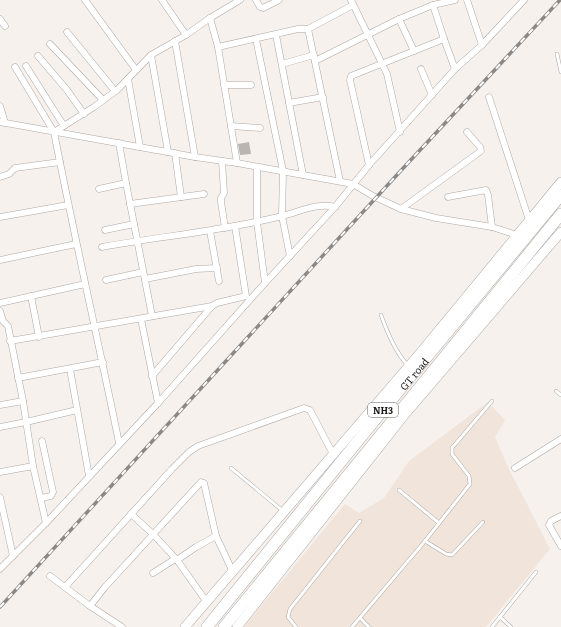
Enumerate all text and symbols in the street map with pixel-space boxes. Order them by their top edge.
street label: GT road [395,354,431,393]
road number: NH3 [368,403,398,417]

